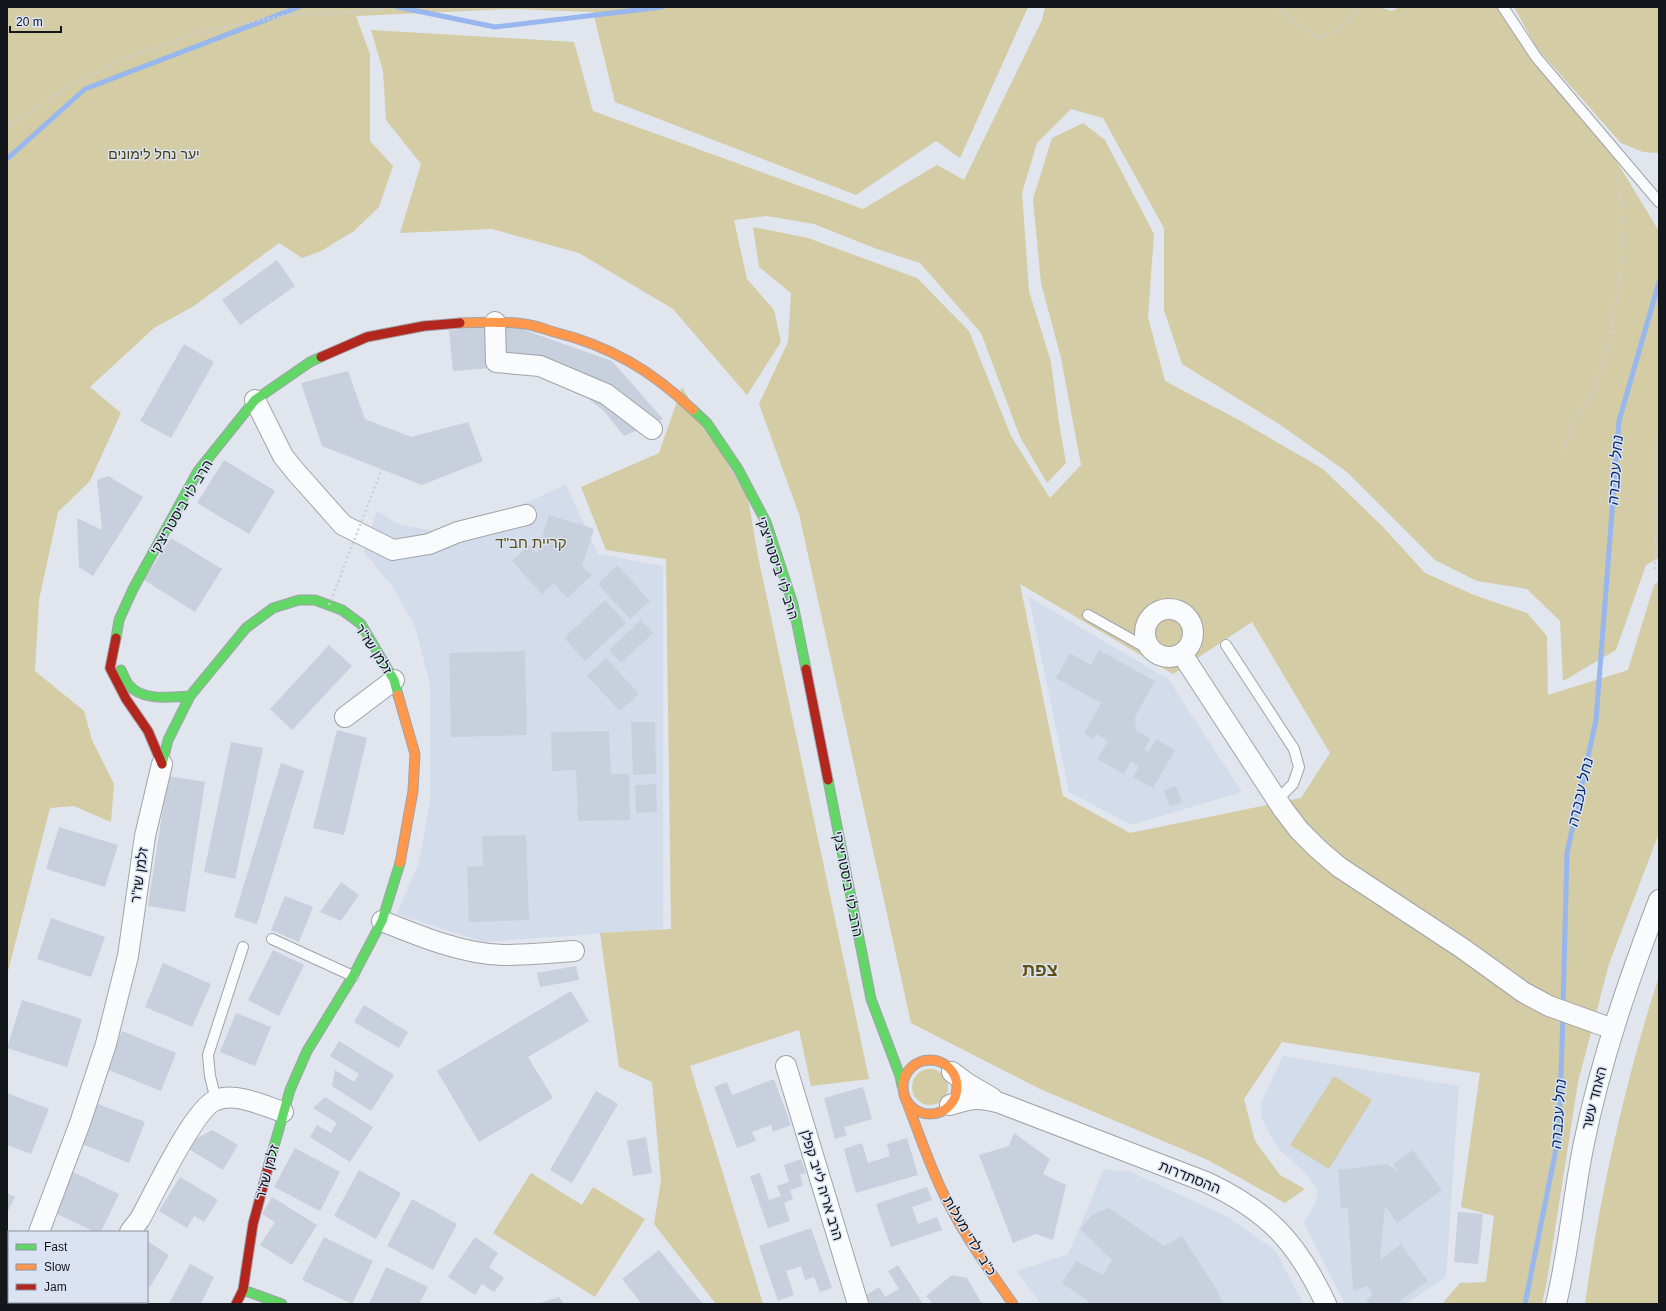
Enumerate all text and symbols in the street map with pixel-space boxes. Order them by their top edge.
scale bar [10,8,61,34]
text: 20 m [16,15,43,29]
park label: יער נחל לימונים [108,146,200,162]
water label: נחל עכברה [1604,434,1626,506]
street label: הרב לוי ביסטריצקי [146,457,216,557]
street label: הרב לוי ביסטריצקי [754,514,802,622]
district label: קריית חב"ד [495,534,567,551]
street label: זלמן שז"ר [352,621,396,677]
water label: נחל עכברה [1564,756,1596,828]
street label: הרב לוי ביסטריצקי [830,830,866,938]
street label: זלמן שז"ר [127,846,151,904]
district label: צפת [1022,960,1058,980]
street label: האחד עשר [1578,1065,1610,1131]
water label: נחל עכברה [1547,1078,1569,1150]
street label: הרב אריה לייב קפלן [798,1128,846,1242]
street label: זלמן שז"ר [252,1142,282,1201]
street label: ההסתדרות [1157,1157,1223,1197]
street label: כ"ב ילדי מעלות [940,1194,1000,1278]
legend [8,1231,148,1303]
text: Fast [44,1240,68,1254]
text: Slow [44,1260,70,1274]
text: Jam [44,1280,67,1294]

